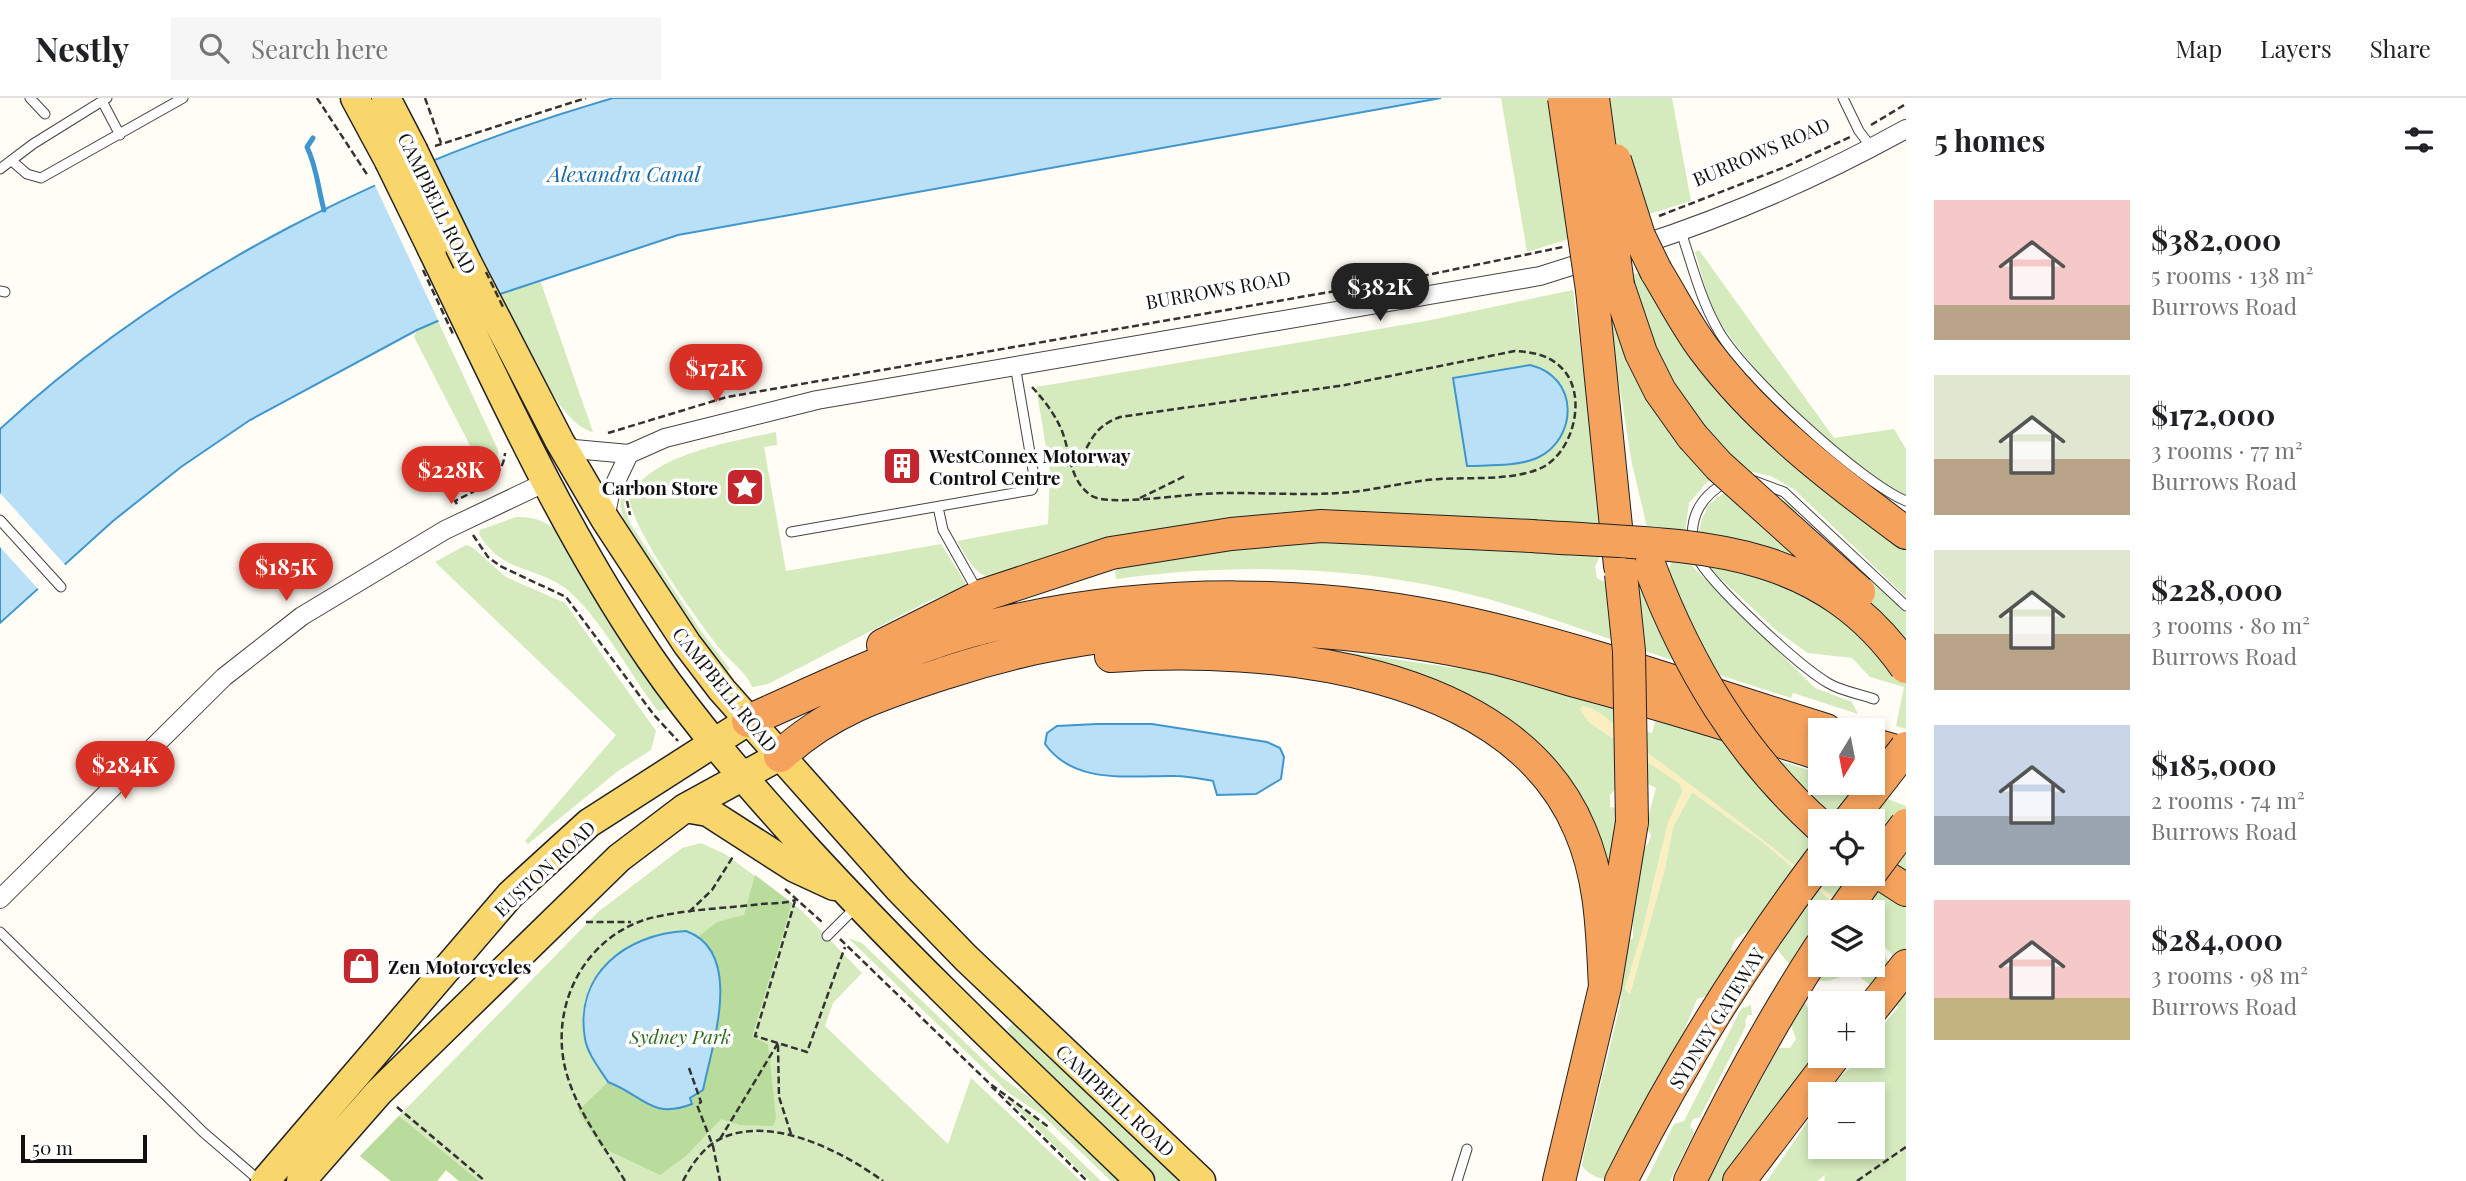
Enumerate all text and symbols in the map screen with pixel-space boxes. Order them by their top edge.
search box [171,17,661,80]
text: Nestly [35,26,129,70]
icon: search [195,29,233,67]
text: Search here [251,31,389,66]
text: Map [2176,32,2222,64]
text: Layers [2260,32,2332,64]
text: Share [2370,32,2431,64]
street label: BURROWS ROAD [1688,110,1834,192]
text: 5 homes [1934,120,2045,160]
icon: filters [2400,121,2438,159]
street label: CAMPBELL ROAD [393,128,483,278]
water label: Alexandra Canal [546,159,701,187]
text: $382,000 [2151,219,2281,259]
icon: home [1990,228,2074,312]
text: 5 rooms · 138 m² [2151,259,2314,290]
street label: BURROWS ROAD [1143,263,1293,315]
pin: $382K [1331,264,1429,323]
text: $382K [1347,270,1413,301]
text: Burrows Road [2151,290,2297,321]
pin: $172K [667,344,765,404]
text: $172K [686,351,746,382]
text: $172,000 [2151,394,2275,434]
icon: home [1990,403,2074,487]
text: 3 rooms · 77 m² [2151,434,2303,465]
place label: WestConnex Motorway Control Centre [928,442,1131,490]
building icon: WestConnex Motorway Control Centre [881,445,923,487]
pin: $228K [402,446,500,506]
text: $228K [418,453,484,484]
text: Burrows Road [2151,465,2297,496]
place icon: Carbon Store [724,466,766,508]
place label: Carbon Store [602,474,718,500]
pin: $185K [237,544,335,603]
text: $185K [255,550,317,581]
text: $228,000 [2151,569,2283,609]
icon: home [1990,578,2074,662]
text: 3 rooms · 80 m² [2151,609,2310,640]
street label: CAMPBELL ROAD [667,621,785,757]
text: Burrows Road [2151,640,2297,671]
north arrow [1808,718,1885,794]
map controls [1808,718,1885,1159]
pin: $284K [76,742,174,801]
text: $185,000 [2151,744,2277,784]
text: $284K [92,748,158,779]
icon: home [1990,753,2074,837]
text: 2 rooms · 74 m² [2151,784,2305,815]
button: locate [1808,809,1885,886]
street label: EUSTON ROAD [488,814,600,922]
text: Burrows Road [2151,815,2297,846]
button: layers [1808,900,1885,977]
text: $284,000 [2151,919,2283,959]
icon: home [1990,928,2074,1012]
street label: SYDNEY GATEWAY [1662,942,1770,1093]
shop icon: Zen Motorcycles [340,945,382,987]
place label: Zen Motorcycles [388,953,532,979]
text: 3 rooms · 98 m² [2151,959,2308,990]
text: Burrows Road [2151,990,2297,1021]
button: + [1808,991,1885,1068]
park label: Sydney Park [628,1023,731,1049]
street label: CAMPBELL ROAD [1051,1038,1181,1162]
button: − [1808,1082,1885,1159]
scale bar [21,1132,147,1164]
text: 50 m [32,1134,73,1160]

